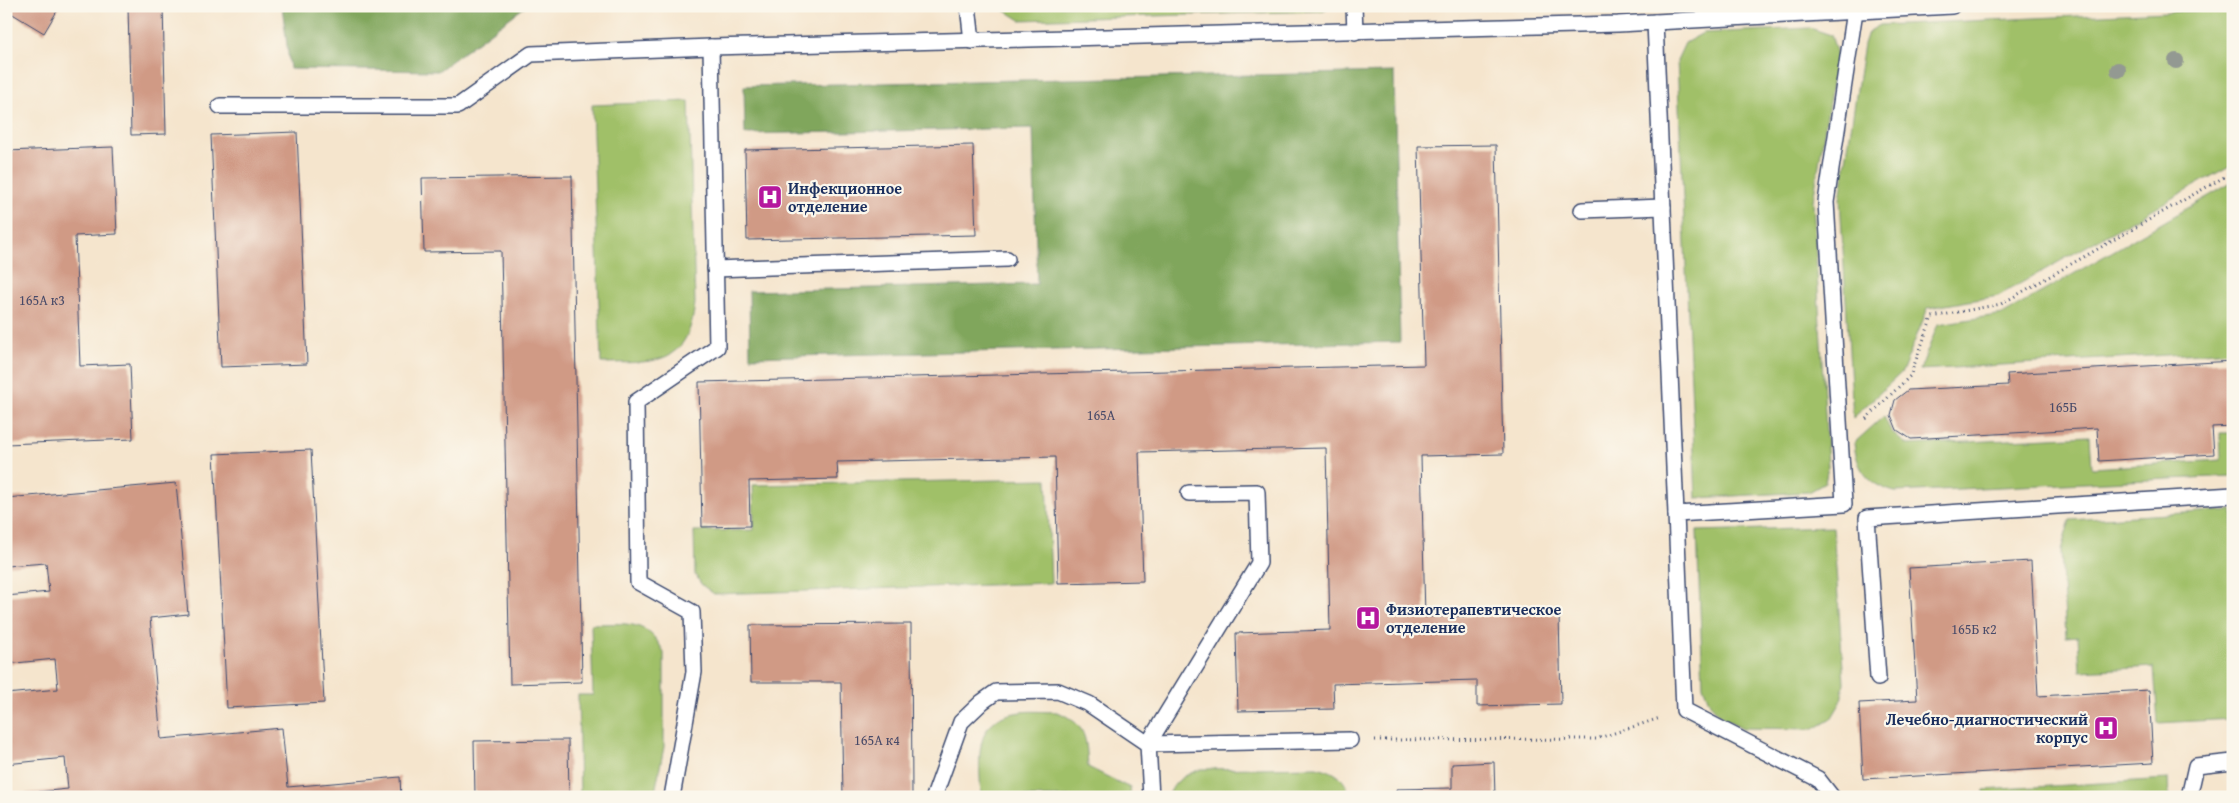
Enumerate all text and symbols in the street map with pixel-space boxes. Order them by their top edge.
place label: Инфекционное отделение [788,176,902,218]
hospital icon: Инфекционное отделение [757,184,783,210]
house number: 165А к3 [19,290,65,310]
house number: 165Б [2049,397,2077,417]
house number: 165А [1087,405,1116,425]
place label: Физиотерапевтическое отделение [1386,597,1562,639]
hospital icon: Физиотерапевтическое отделение [1355,605,1381,631]
house number: 165Б к2 [1951,619,1997,639]
place label: Лечебно-диагностический корпус [1886,707,2089,749]
hospital icon: Лечебно-диагностический корпус [2093,715,2119,741]
house number: 165А к4 [854,730,900,750]

